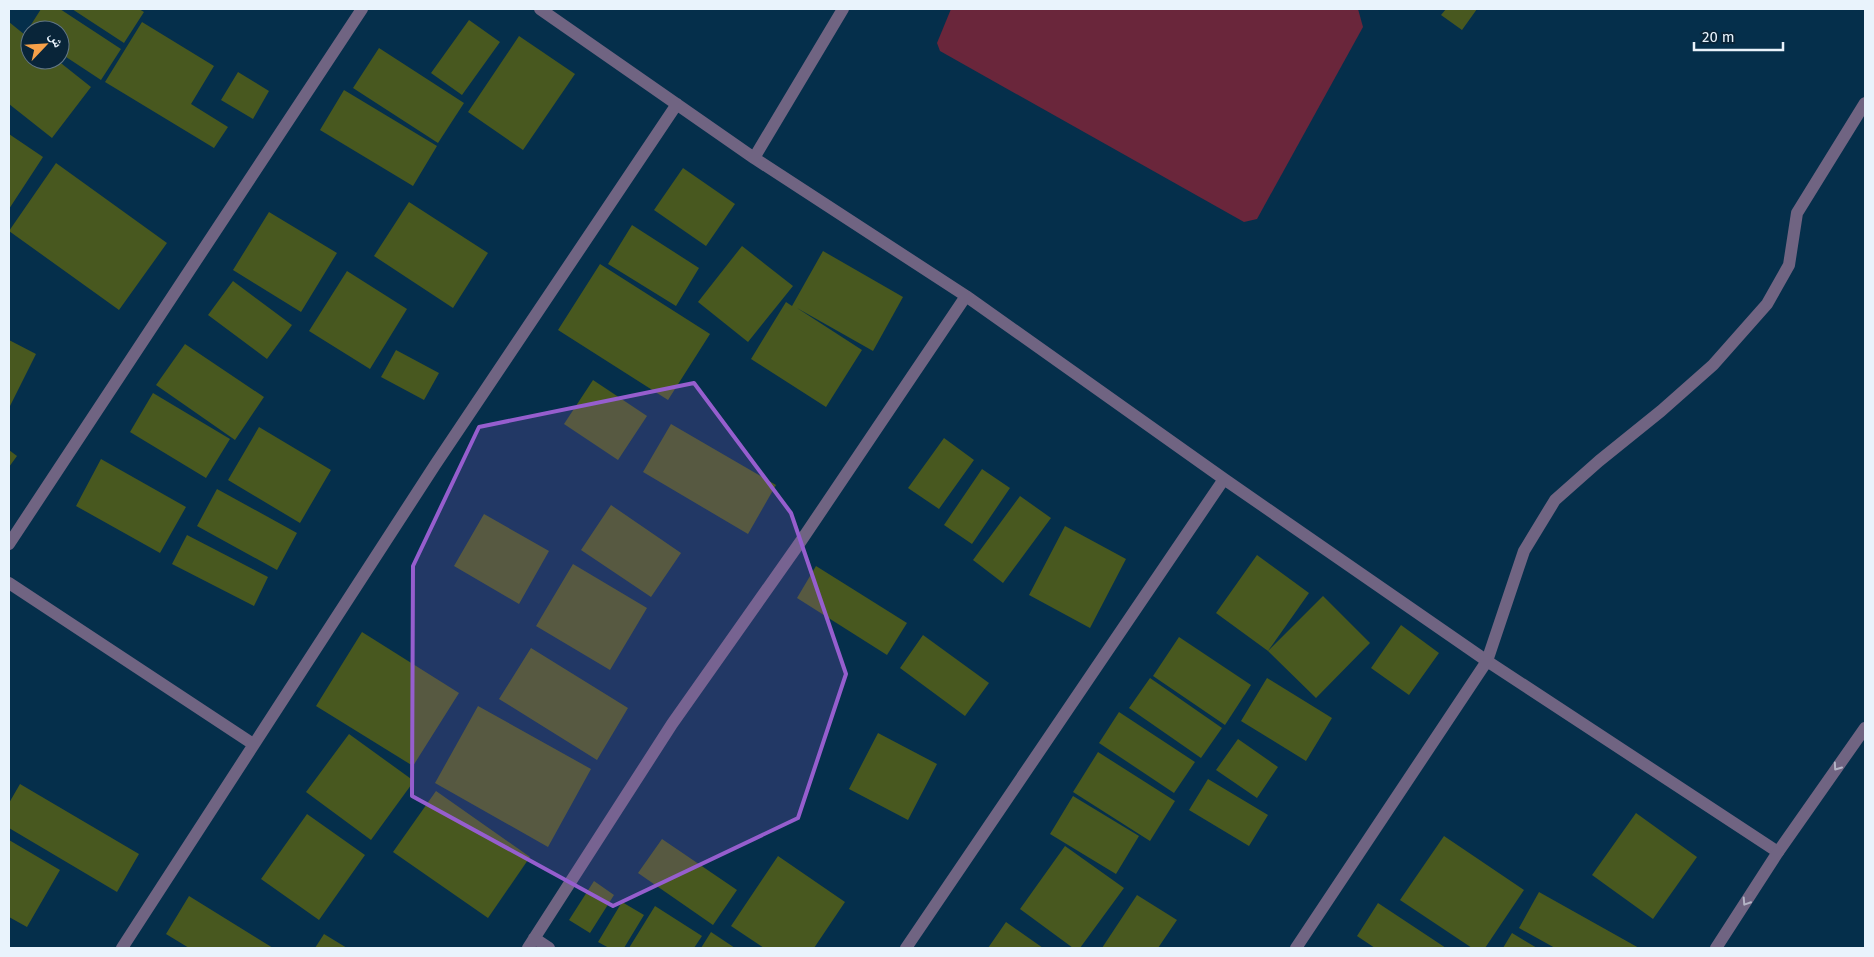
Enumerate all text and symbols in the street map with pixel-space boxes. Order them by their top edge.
north arrow [20,20,70,70]
scale bar [1694,20,1783,52]
text: 20 m [1702,28,1735,46]
text: ش [45,29,67,50]
one-way arrow [1834,762,1843,771]
one-way arrow [1742,896,1752,905]

